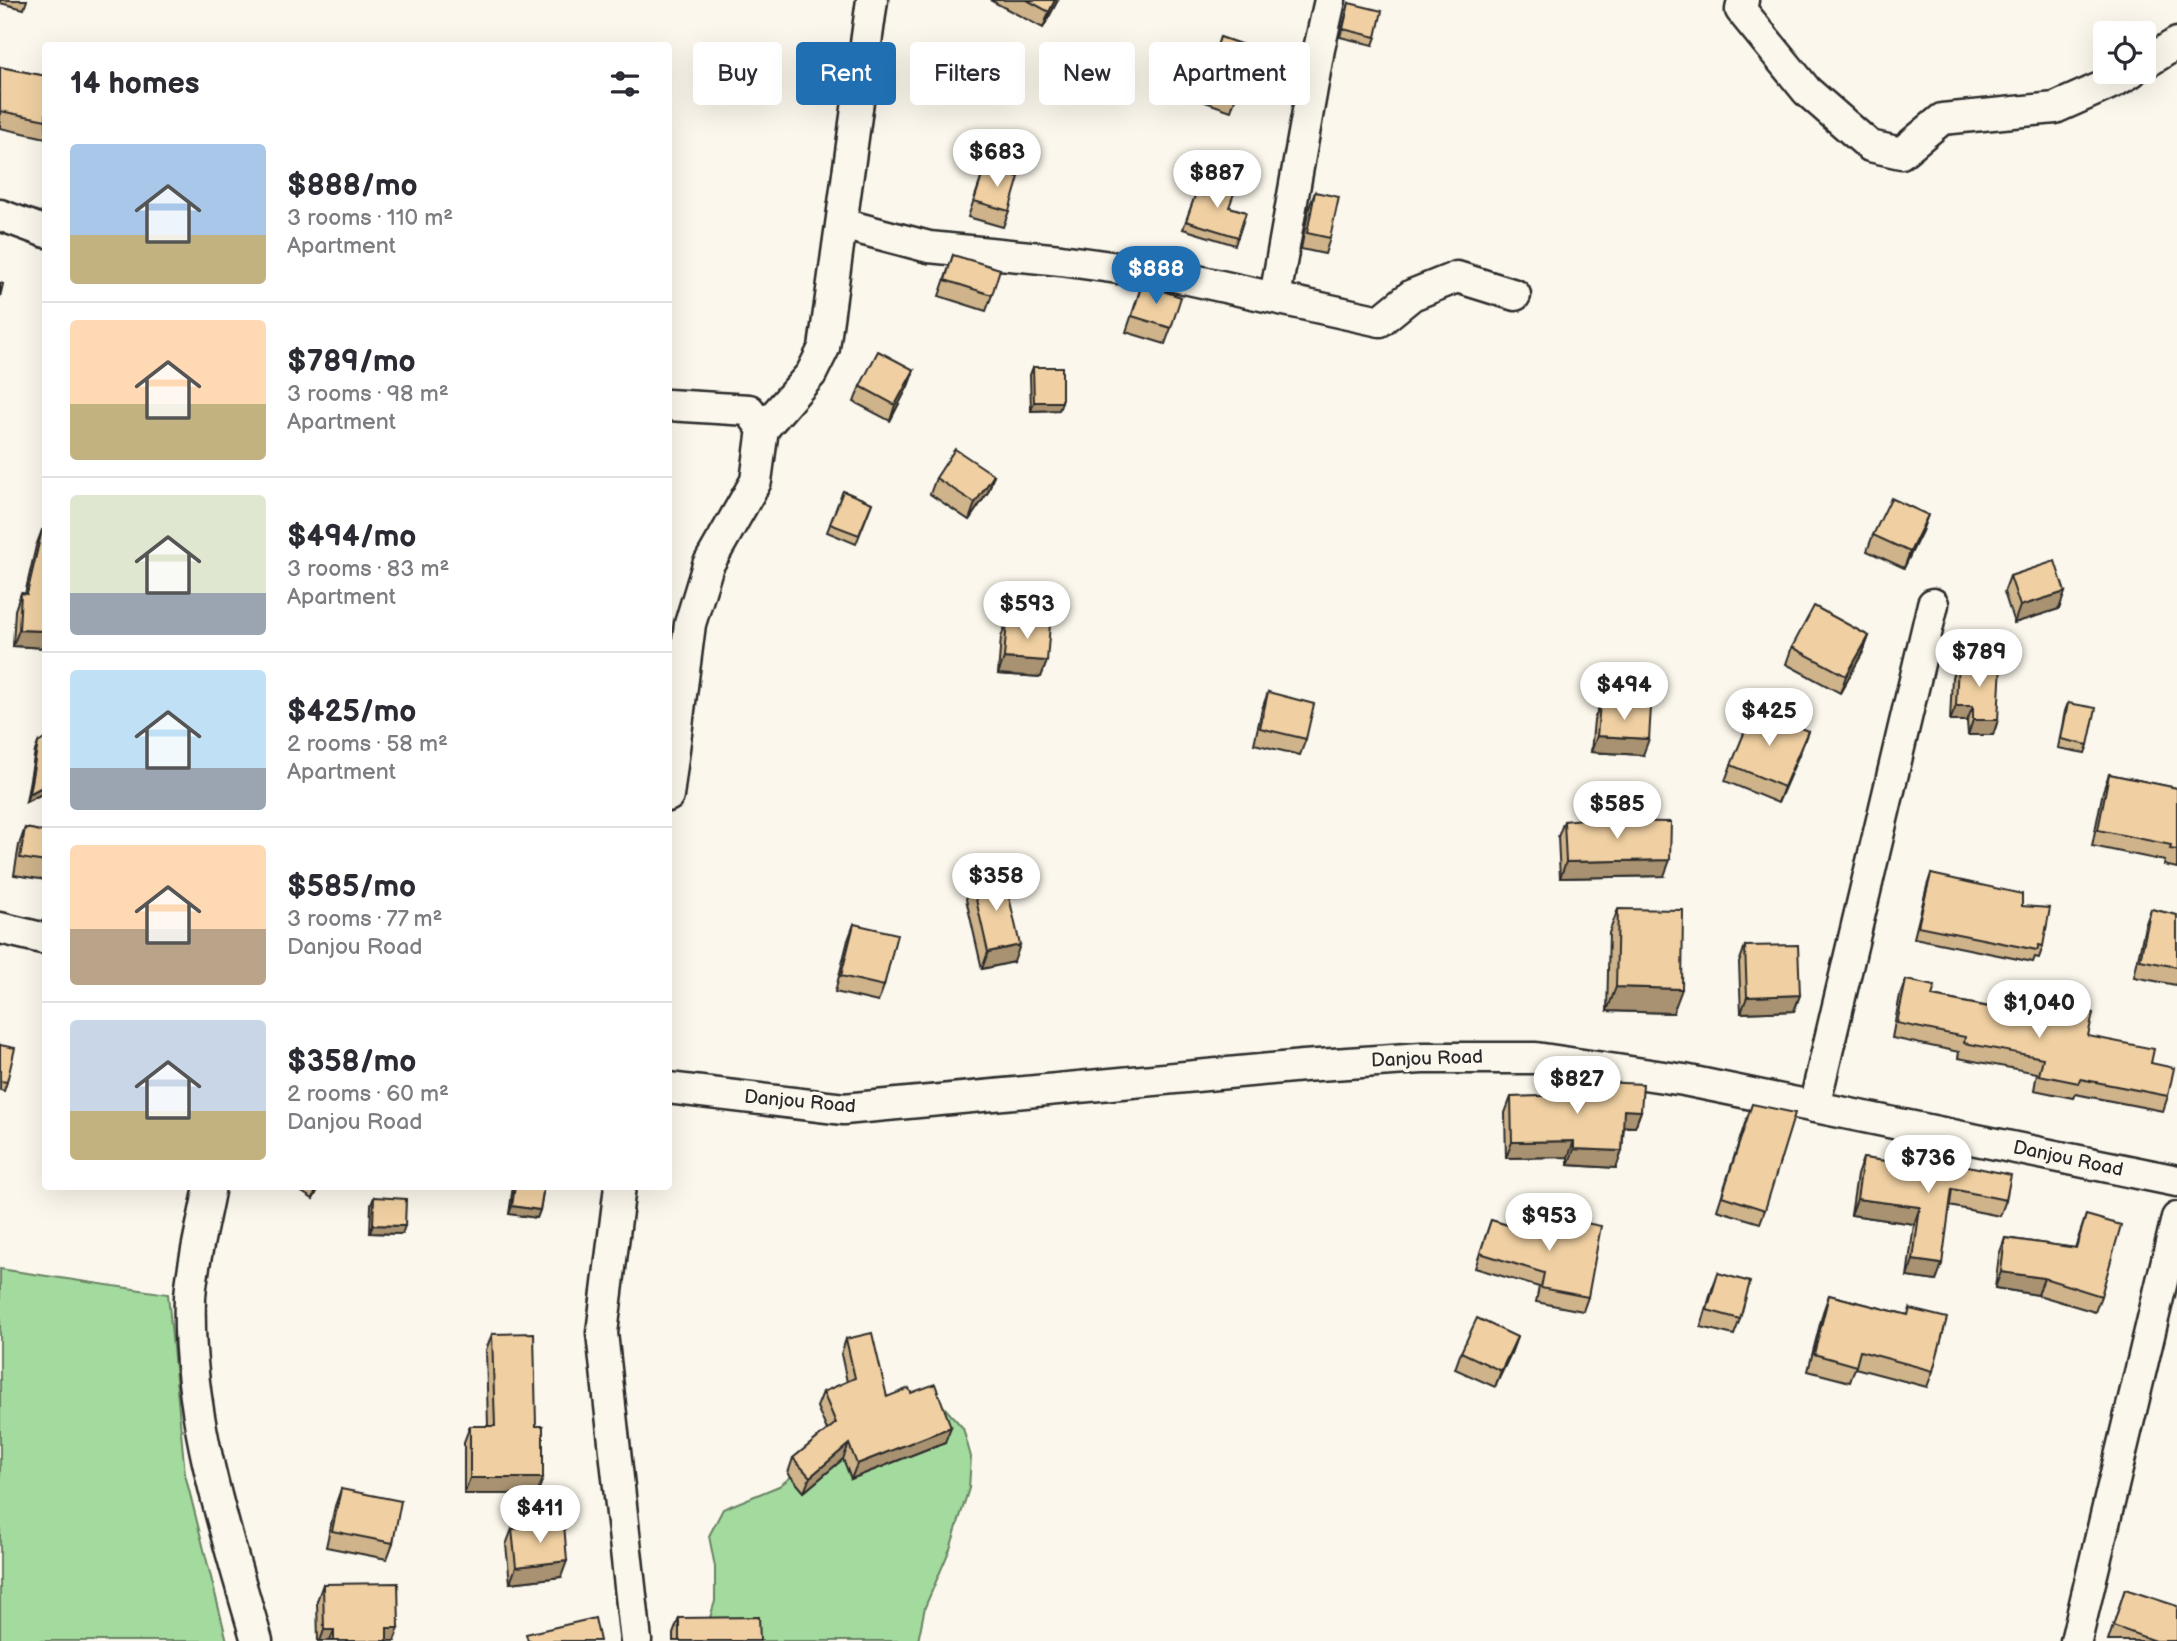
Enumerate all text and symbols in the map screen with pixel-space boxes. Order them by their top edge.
map controls [2093,21,2156,84]
button: locate [2093,21,2156,84]
chip: Buy [693,42,782,105]
chip: Rent [796,42,896,105]
chip: Filters [910,42,1025,105]
chip: New [1039,42,1135,105]
chip: Apartment [1149,42,1310,105]
icon: filters [606,65,644,103]
text: 14 homes [70,66,199,102]
pin: $683 [956,130,1038,189]
text: $683 [969,138,1025,166]
pin: $887 [1176,150,1258,210]
text: $887 [1189,159,1245,187]
text: $888/mo [287,168,418,204]
icon: home [126,172,210,256]
text: 3 rooms · 110 m² [287,204,453,232]
text: Apartment [287,232,396,260]
pin: $888 [1115,246,1197,306]
text: $888 [1128,255,1184,283]
text: $789/mo [287,344,416,380]
icon: home [126,348,210,432]
text: 3 rooms · 98 m² [287,380,449,408]
text: Apartment [287,408,396,436]
text: $494/mo [287,519,416,555]
icon: home [126,523,210,607]
text: 3 rooms · 83 m² [287,555,449,583]
pin: $593 [986,582,1068,641]
text: Apartment [287,583,396,611]
text: $593 [999,590,1055,618]
pin: $789 [1938,630,2020,689]
text: $789 [1951,638,2007,666]
pin: $494 [1583,662,1665,722]
text: $494 [1596,671,1652,699]
pin: $425 [1728,688,1810,748]
text: $425/mo [287,694,416,730]
text: $425 [1741,697,1797,725]
icon: home [126,698,210,782]
text: 2 rooms · 58 m² [287,730,448,758]
text: Apartment [287,758,396,786]
pin: $585 [1576,782,1658,841]
text: $585 [1589,790,1645,818]
pin: $358 [955,853,1037,913]
text: $358 [968,862,1024,890]
text: $585/mo [287,869,416,905]
icon: home [126,873,210,957]
text: 3 rooms · 77 m² [287,905,443,933]
text: Danjou Road [287,933,422,961]
pin: $1,040 [1982,981,2096,1040]
text: $1,040 [2003,989,2075,1017]
text: $358/mo [287,1044,416,1080]
street label: Danjou Road [1371,1046,1483,1072]
icon: home [126,1048,210,1132]
pin: $827 [1536,1056,1618,1116]
text: $827 [1550,1065,1604,1093]
text: 2 rooms · 60 m² [287,1080,449,1108]
street label: Danjou Road [743,1086,857,1118]
text: Danjou Road [287,1108,422,1136]
pin: $736 [1887,1136,1969,1195]
street label: Danjou Road [2011,1136,2125,1182]
text: $736 [1900,1144,1956,1172]
pin: $953 [1508,1194,1590,1253]
text: $953 [1521,1202,1577,1230]
pin: $411 [499,1486,581,1545]
text: $411 [516,1494,564,1522]

